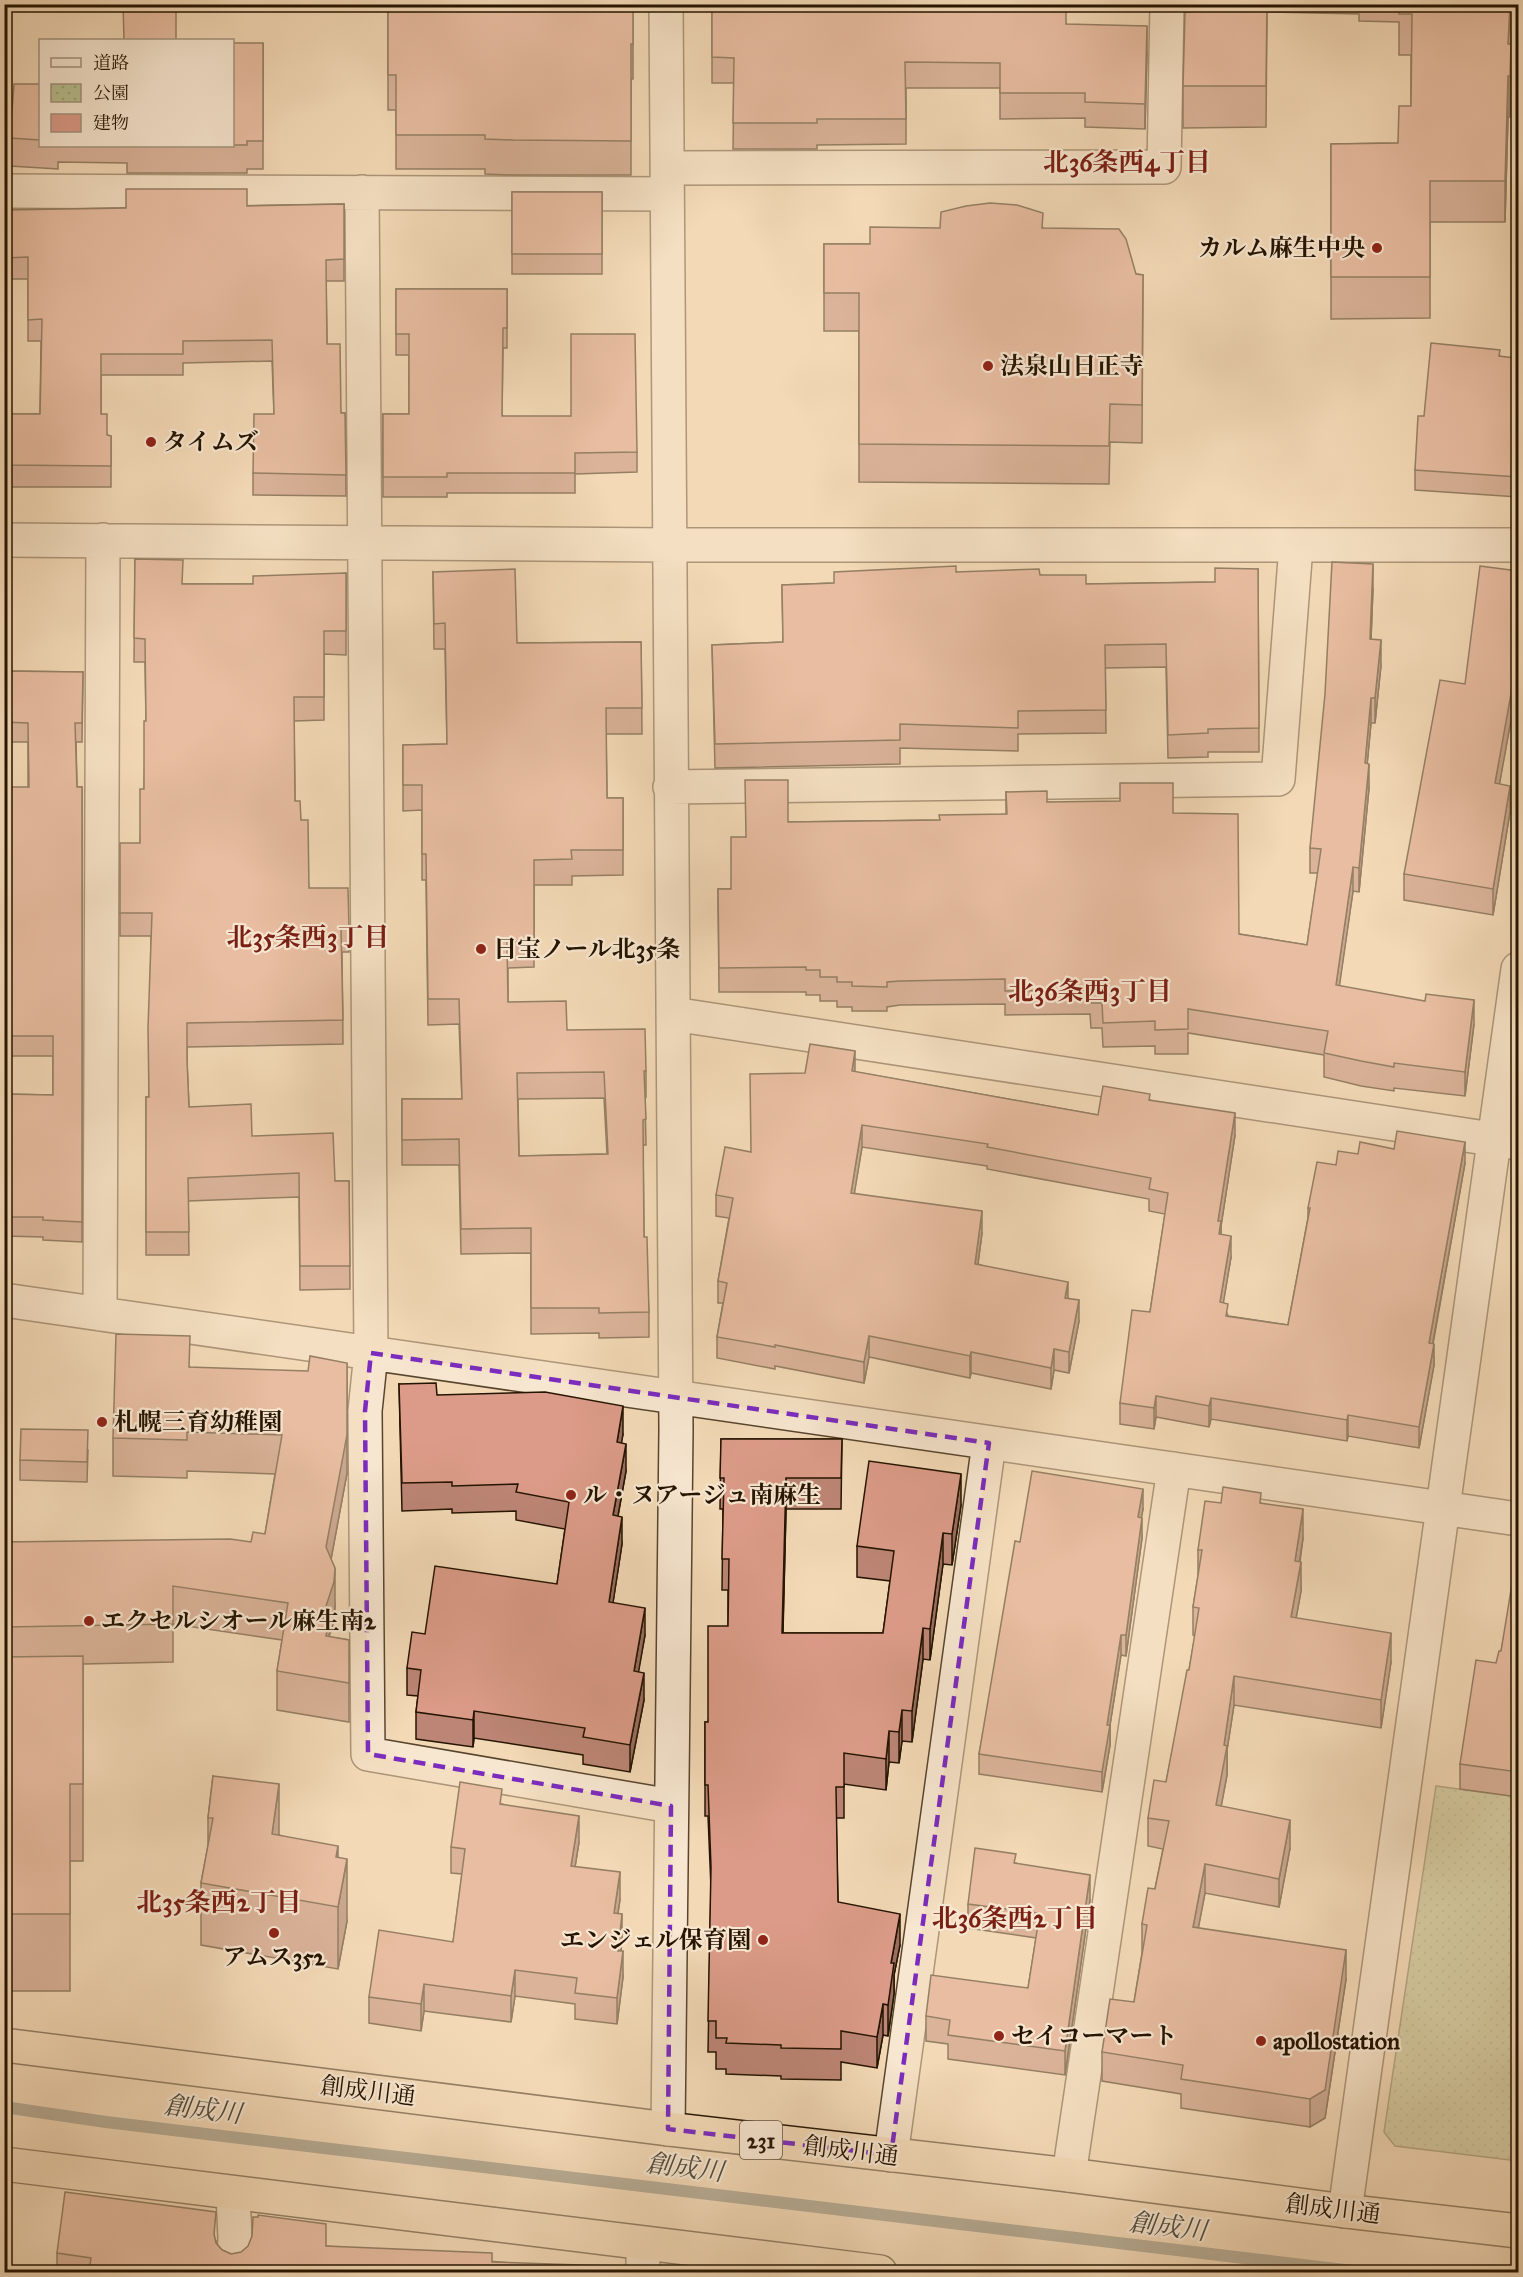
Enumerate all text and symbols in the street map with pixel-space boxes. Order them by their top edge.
legend [39,39,234,147]
text: 道路 [93,52,129,74]
text: 公園 [93,82,129,104]
text: 建物 [93,112,129,134]
district label: 北36条西4丁目 [1043,146,1211,178]
place label: カルム麻生中央 [1198,233,1365,263]
marker: カルム麻生中央 [1370,241,1384,255]
place label: 法泉山日正寺 [1000,351,1144,381]
marker: 法泉山日正寺 [981,359,995,373]
place label: タイムズ [163,427,259,457]
marker: タイムズ [144,435,158,449]
district label: 北35条西3丁目 [227,921,389,953]
place label: 日宝ノール北35条 [493,934,681,964]
marker: 日宝ノール北35条 [474,942,488,956]
district label: 北36条西3丁目 [1008,975,1172,1007]
place label: 札幌三育幼稚園 [114,1407,282,1437]
marker: 札幌三育幼稚園 [95,1415,109,1429]
place label: ル・ヌアージュ南麻生 [583,1480,821,1510]
marker: ル・ヌアージュ南麻生 [564,1488,578,1502]
place label: エクセルシオール麻生南2 [101,1606,377,1636]
marker: エクセルシオール麻生南2 [82,1614,96,1628]
district label: 北35条西2丁目 [136,1886,302,1918]
district label: 北36条西2丁目 [932,1902,1098,1934]
place label: エンジェル保育園 [560,1925,751,1955]
marker: アムス352 [267,1926,281,1940]
marker: エンジェル保育園 [756,1933,770,1947]
place label: アムス352 [223,1942,327,1972]
place label: セイコーマート [1011,2021,1177,2051]
place label: apollostation [1273,2026,1400,2056]
marker: セイコーマート [992,2029,1006,2043]
marker: apollostation [1254,2034,1268,2048]
street label: 創成川通 [319,2070,417,2112]
water label: 創成川 [162,2088,247,2130]
road number: 231 [740,2121,782,2159]
street label: 創成川通 [802,2130,900,2172]
water label: 創成川 [644,2146,729,2188]
street label: 創成川通 [1284,2188,1382,2230]
water label: 創成川 [1127,2205,1212,2247]

